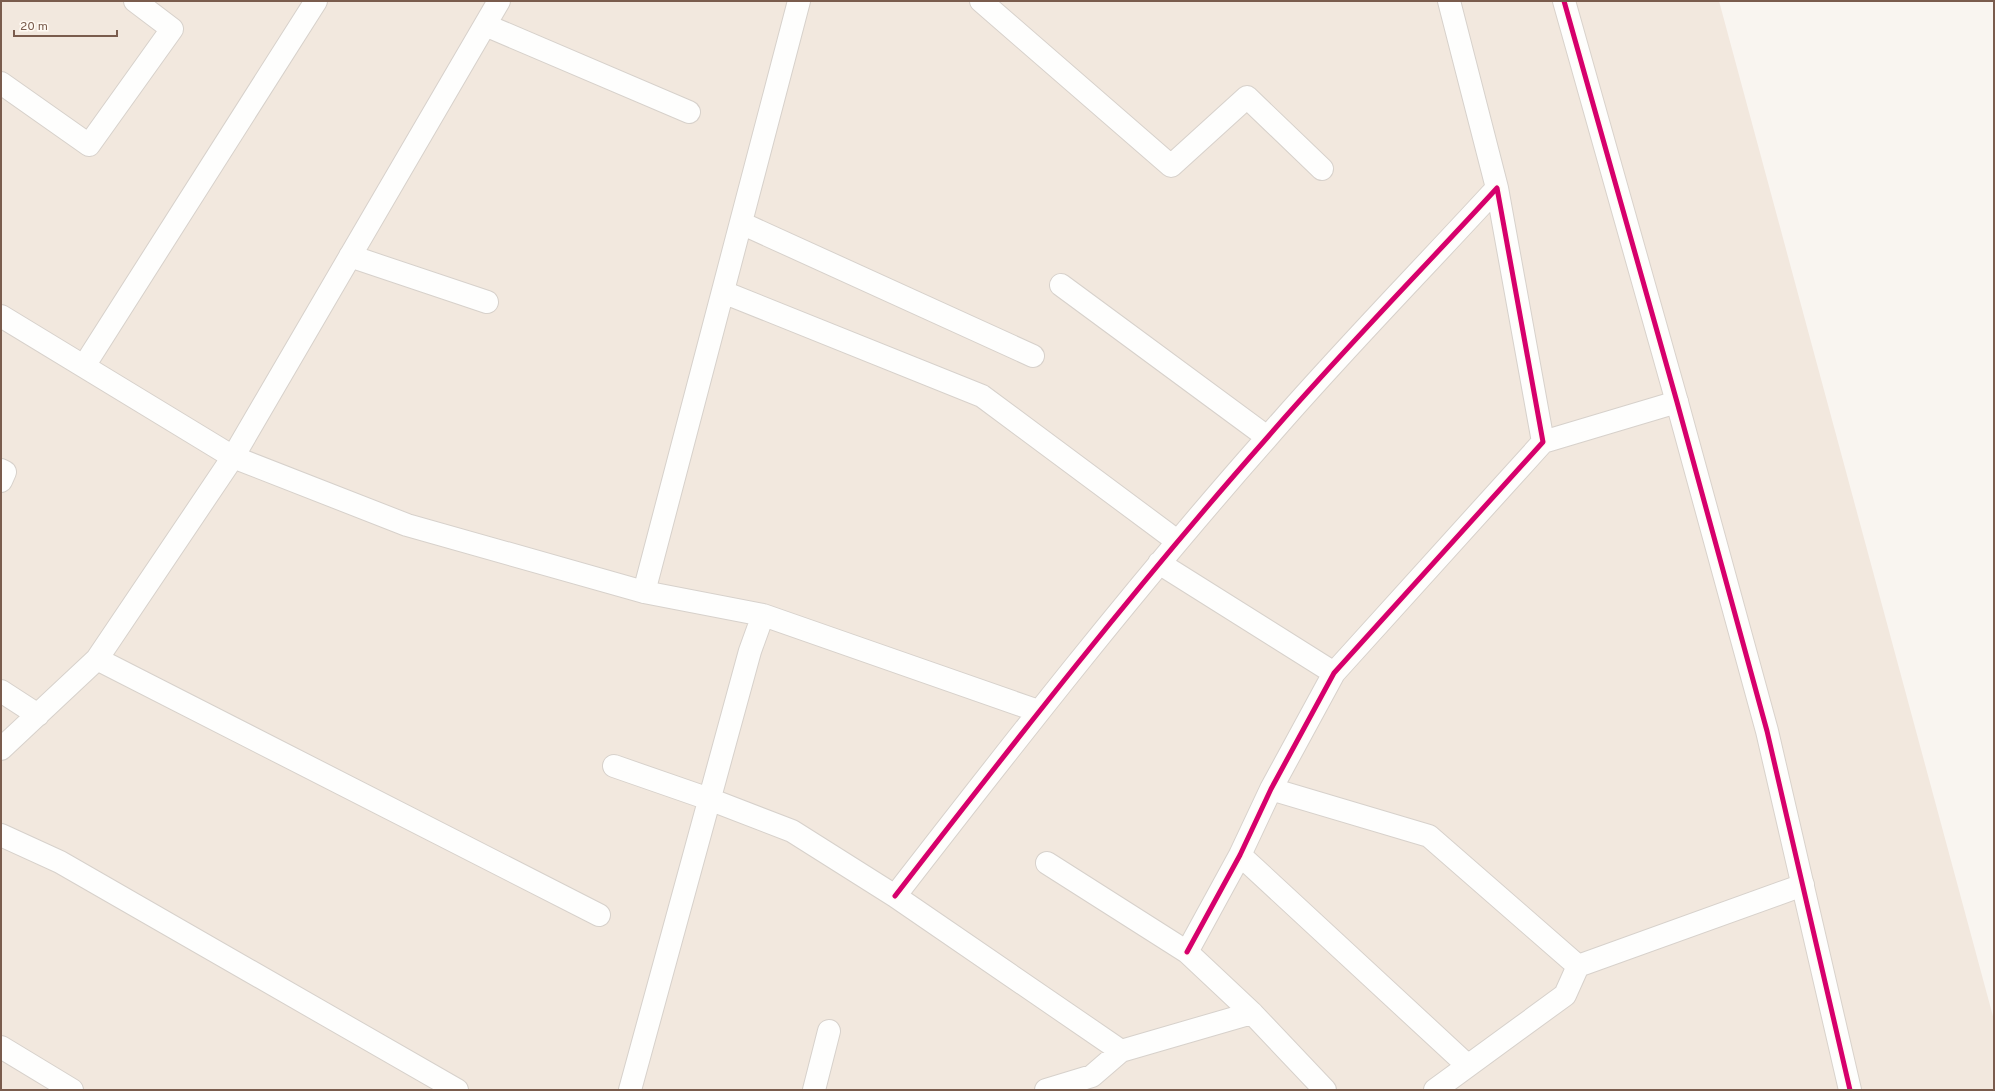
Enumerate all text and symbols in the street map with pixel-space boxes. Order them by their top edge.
scale bar [14,12,117,38]
text: 20 m [20,19,48,35]

